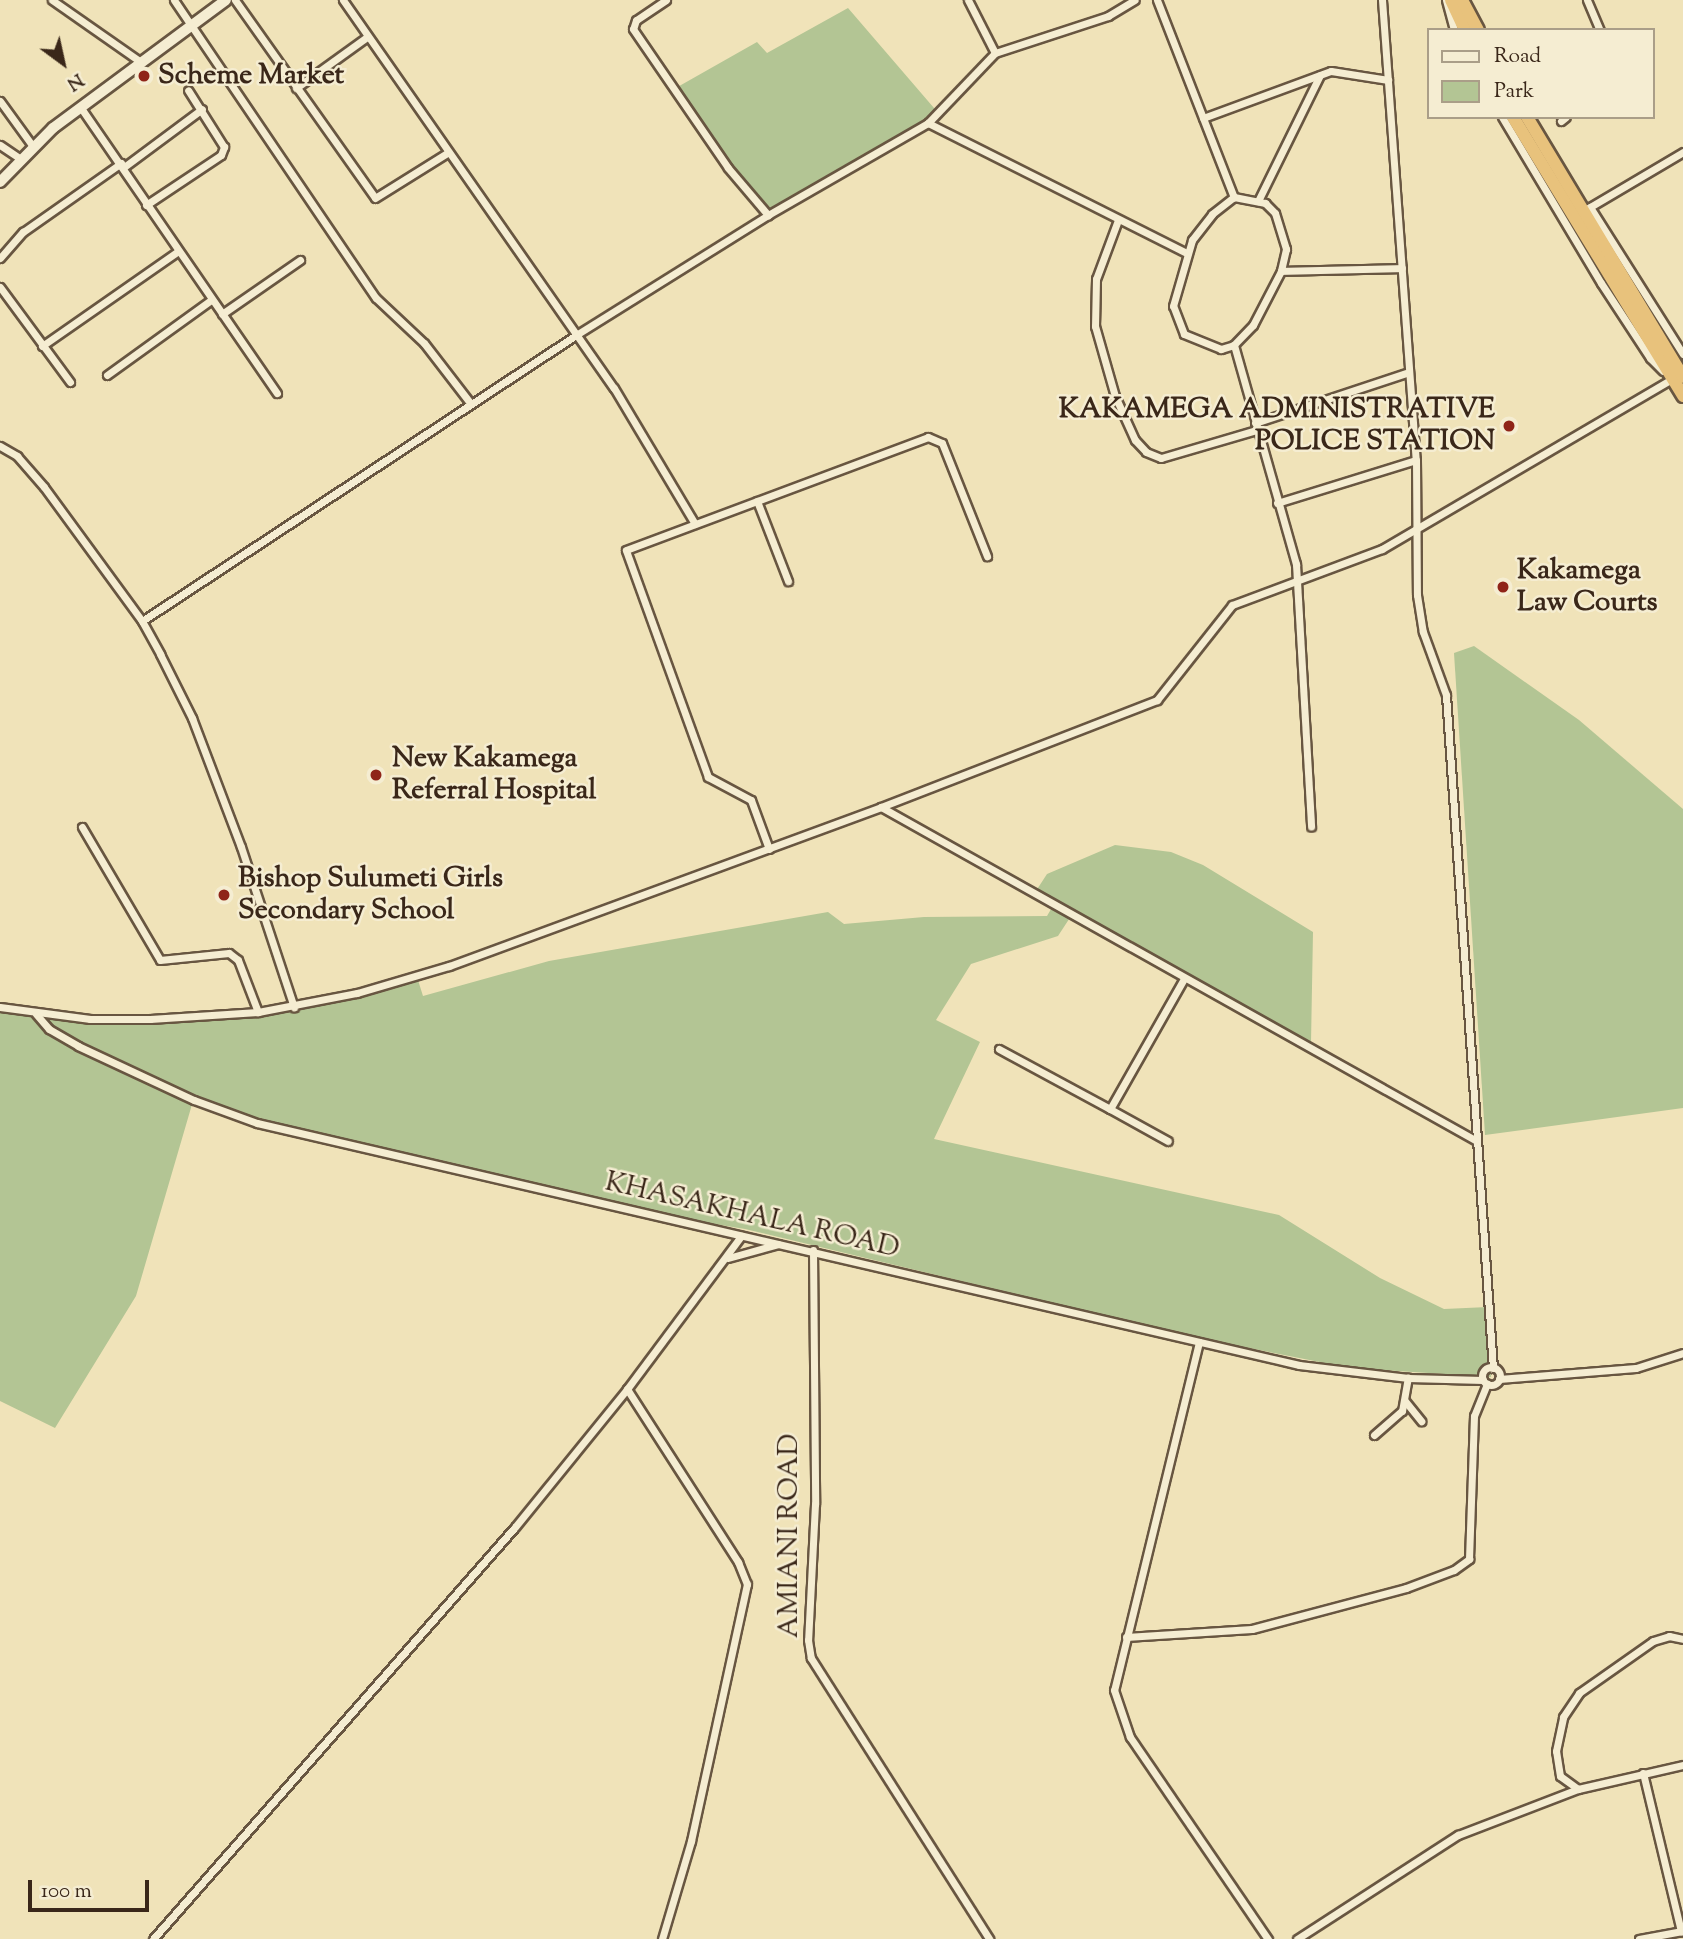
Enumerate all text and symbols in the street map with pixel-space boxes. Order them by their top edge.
north arrow [28,28,98,98]
legend [1428,28,1655,119]
text: Road [1494,42,1541,72]
place label: Scheme Market [158,59,344,93]
text: N [61,66,88,96]
marker: Scheme Market [136,68,152,84]
text: Park [1494,77,1534,107]
place label: KAKAMEGA ADMINISTRATIVE POLICE STATION [1059,393,1495,459]
marker: KAKAMEGA ADMINISTRATIVE POLICE STATION [1501,418,1517,434]
place label: Kakamega Law Courts [1517,554,1658,620]
marker: Kakamega Law Courts [1495,579,1511,595]
place label: New Kakamega Referral Hospital [392,742,596,808]
marker: New Kakamega Referral Hospital [366,765,386,785]
place label: Bishop Sulumeti Girls Secondary School [238,862,503,928]
marker: Bishop Sulumeti Girls Secondary School [216,887,232,903]
street label: KHASAKHALA ROAD [602,1166,902,1266]
street label: AMIANI ROAD [773,1434,807,1638]
scale bar [32,1866,152,1910]
text: 100 m [41,1877,92,1907]

